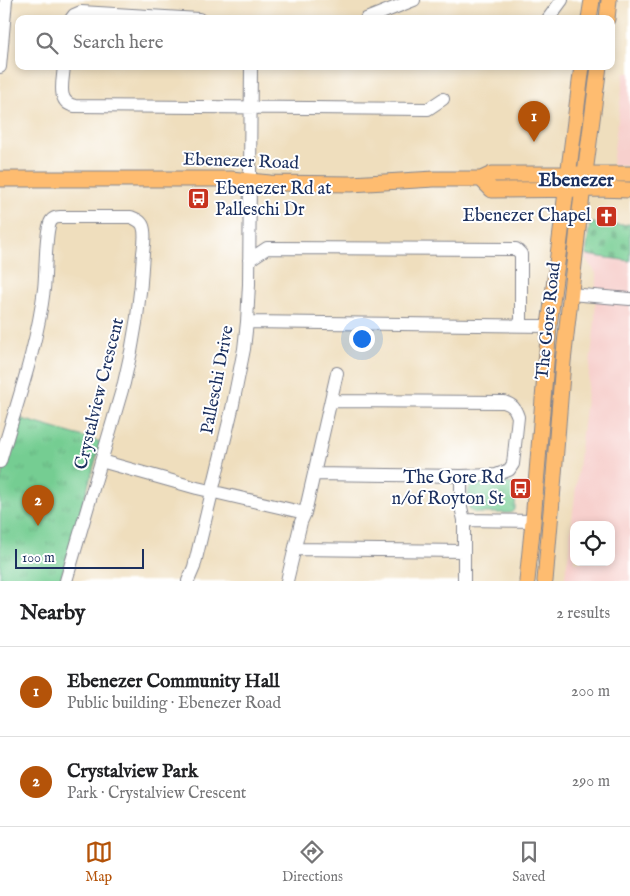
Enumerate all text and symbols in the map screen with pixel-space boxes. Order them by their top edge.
search box [15,15,615,70]
icon: search [33,29,61,57]
text: Search here [73,31,164,55]
pin: 1 [518,101,550,142]
street label: Ebenezer Road [183,148,300,176]
district label: Ebenezer [538,169,615,193]
place label: Ebenezer Rd at Palleschi Dr [215,178,331,222]
bus stop icon: Ebenezer Rd at Palleschi Dr [187,187,211,211]
church icon: Ebenezer Chapel [595,204,619,228]
place label: Ebenezer Chapel [462,205,591,228]
street label: The Gore Road [531,261,567,381]
street label: Crystalview Crescent [70,316,130,472]
street label: Palleschi Drive [196,324,240,436]
your location [349,326,375,352]
place label: The Gore Rd n/of Royton St [391,467,504,511]
bus stop icon: The Gore Rd n/of Royton St [508,476,532,500]
pin: 2 [22,485,54,526]
map controls [570,521,615,566]
button: locate [570,521,615,566]
scale bar [15,546,144,569]
text: 100 m [22,549,55,567]
text: Nearby [20,600,85,627]
text: 2 results [556,604,610,624]
text: Ebenezer Community Hall [67,670,280,694]
text: 1 [33,682,39,702]
text: 200 m [571,682,610,702]
text: Public building · Ebenezer Road [67,694,281,714]
text: Crystalview Park [67,760,198,784]
text: 2 [32,772,40,792]
text: 290 m [572,772,610,792]
text: Park · Crystalview Crescent [67,784,246,804]
tab: Map [85,838,113,886]
tab: Directions [282,838,343,886]
tab: Saved [512,838,545,886]

